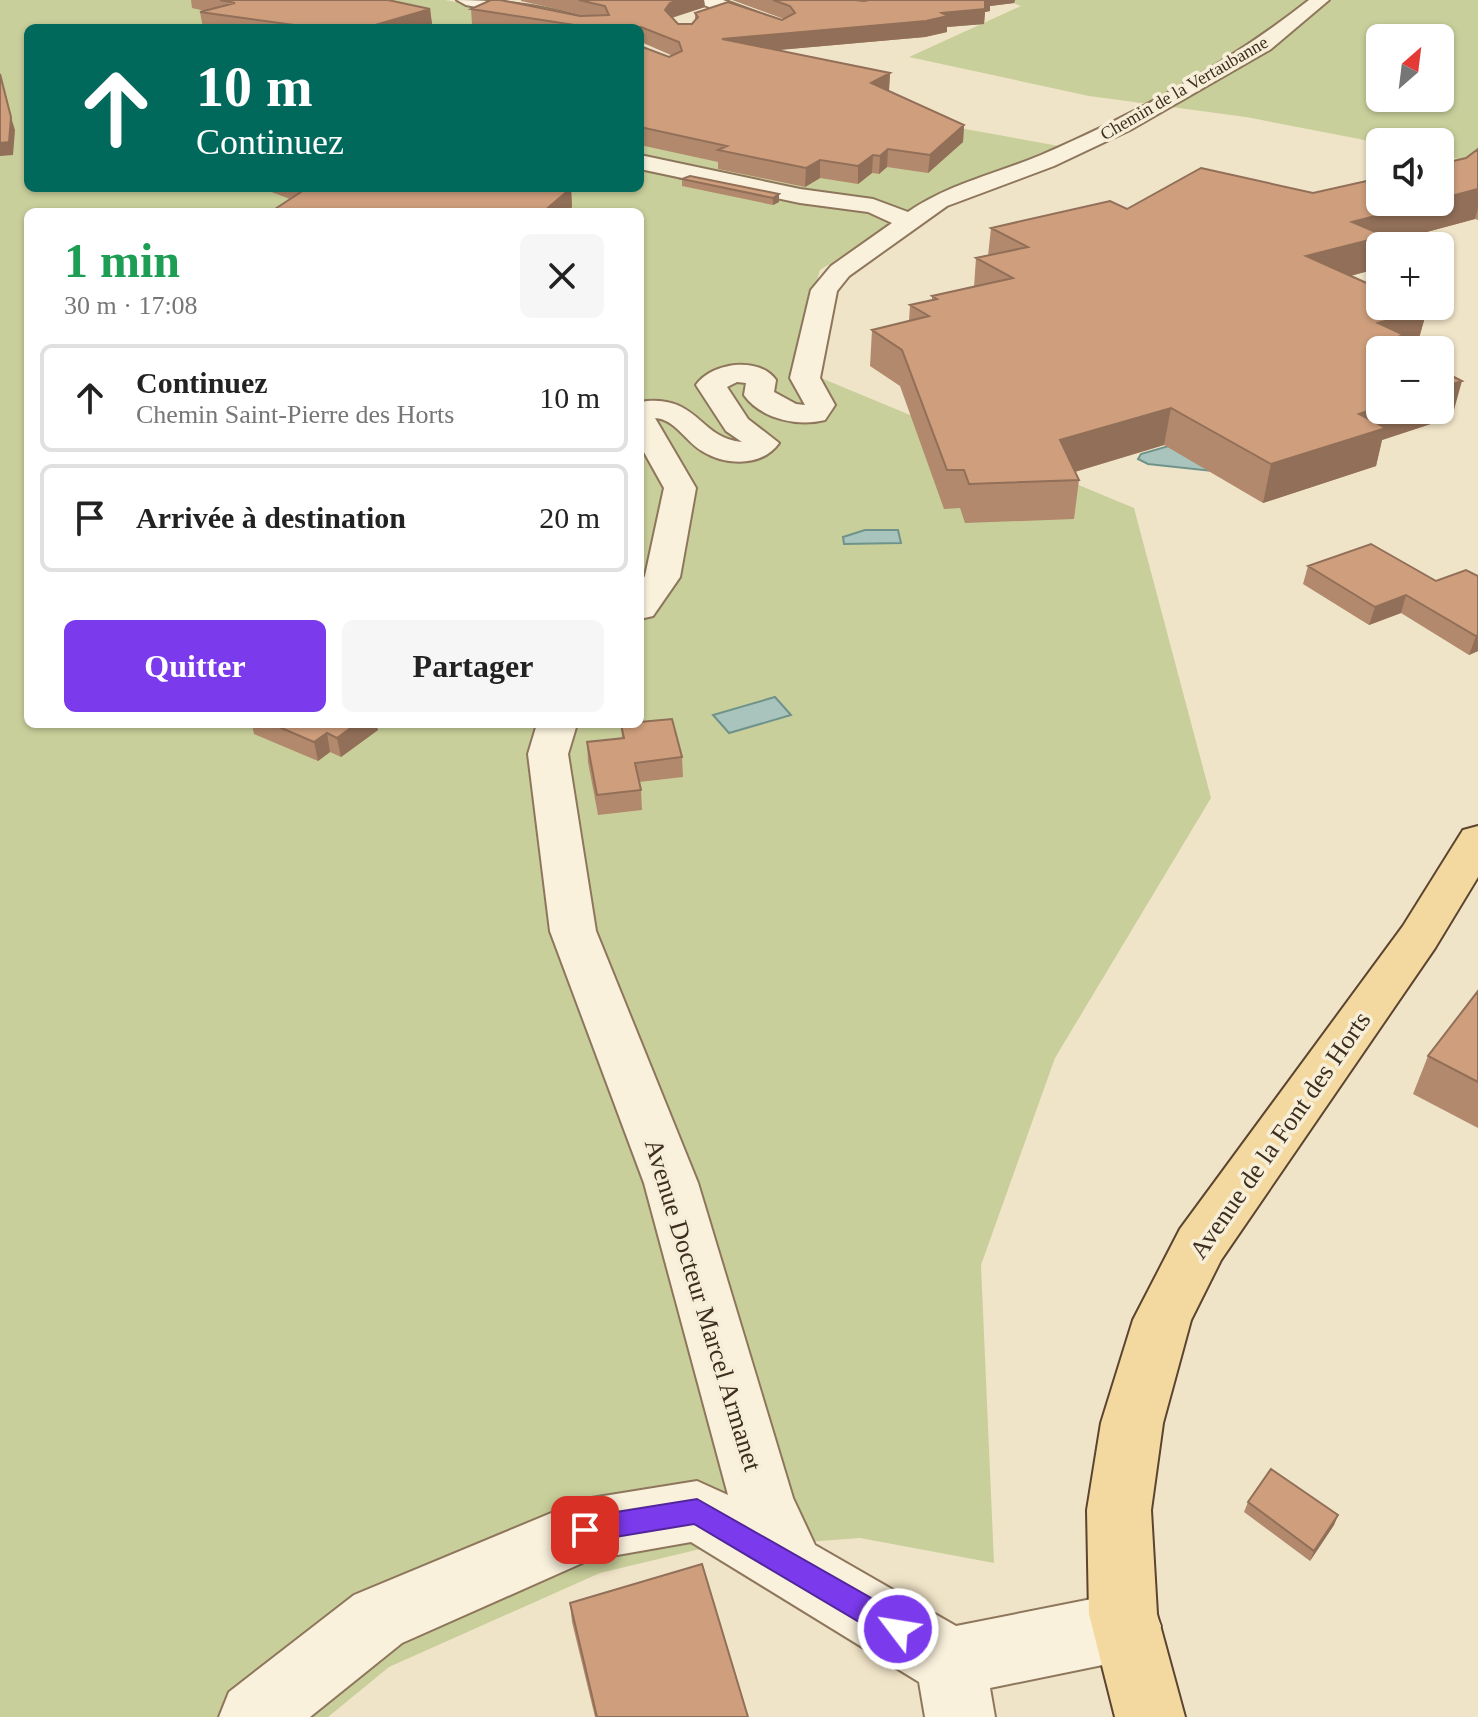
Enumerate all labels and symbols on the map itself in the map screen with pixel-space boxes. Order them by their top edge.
north arrow [1366,24,1454,112]
street label: Chemin de la Vertaubanne [1097,32,1271,144]
street label: Avenue de la Font des Horts [1184,1006,1376,1264]
street label: Avenue Docteur Marcel Armanet [639,1136,768,1475]
pin [551,1496,619,1564]
position arrow [856,1587,940,1671]

